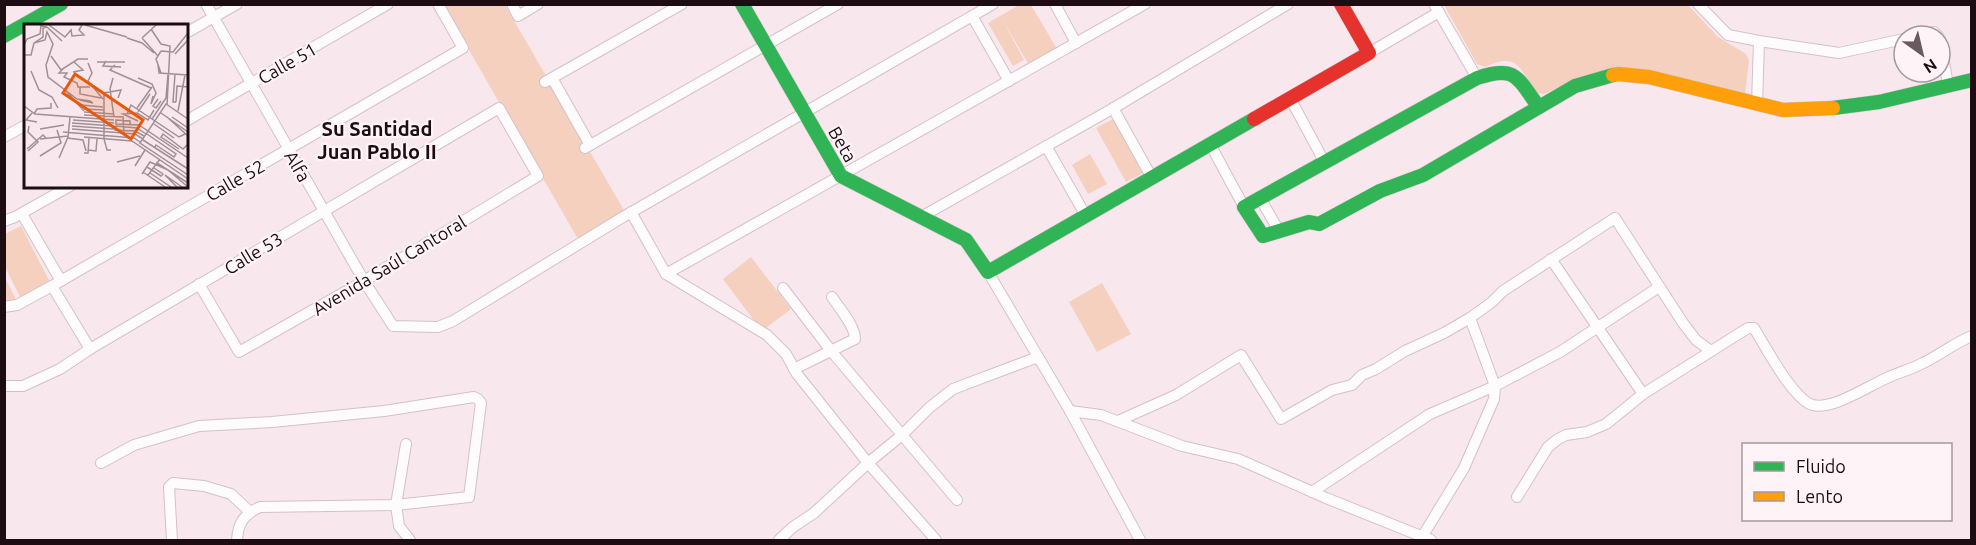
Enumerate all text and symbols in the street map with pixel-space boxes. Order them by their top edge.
inset map [24,24,188,188]
north arrow [1892,24,1952,84]
street label: Calle 51 [254,38,320,88]
text: N [1920,56,1940,77]
district label: Su Santidad Juan Pablo II [317,117,437,163]
street label: Beta [825,123,861,165]
street label: Alfa [281,147,315,185]
street label: Calle 52 [202,155,268,205]
street label: Avenida Saúl Cantoral [309,211,470,319]
street label: Calle 53 [220,228,286,278]
legend [1742,443,1952,521]
text: Fluido [1796,456,1846,476]
text: Lento [1796,486,1843,506]

